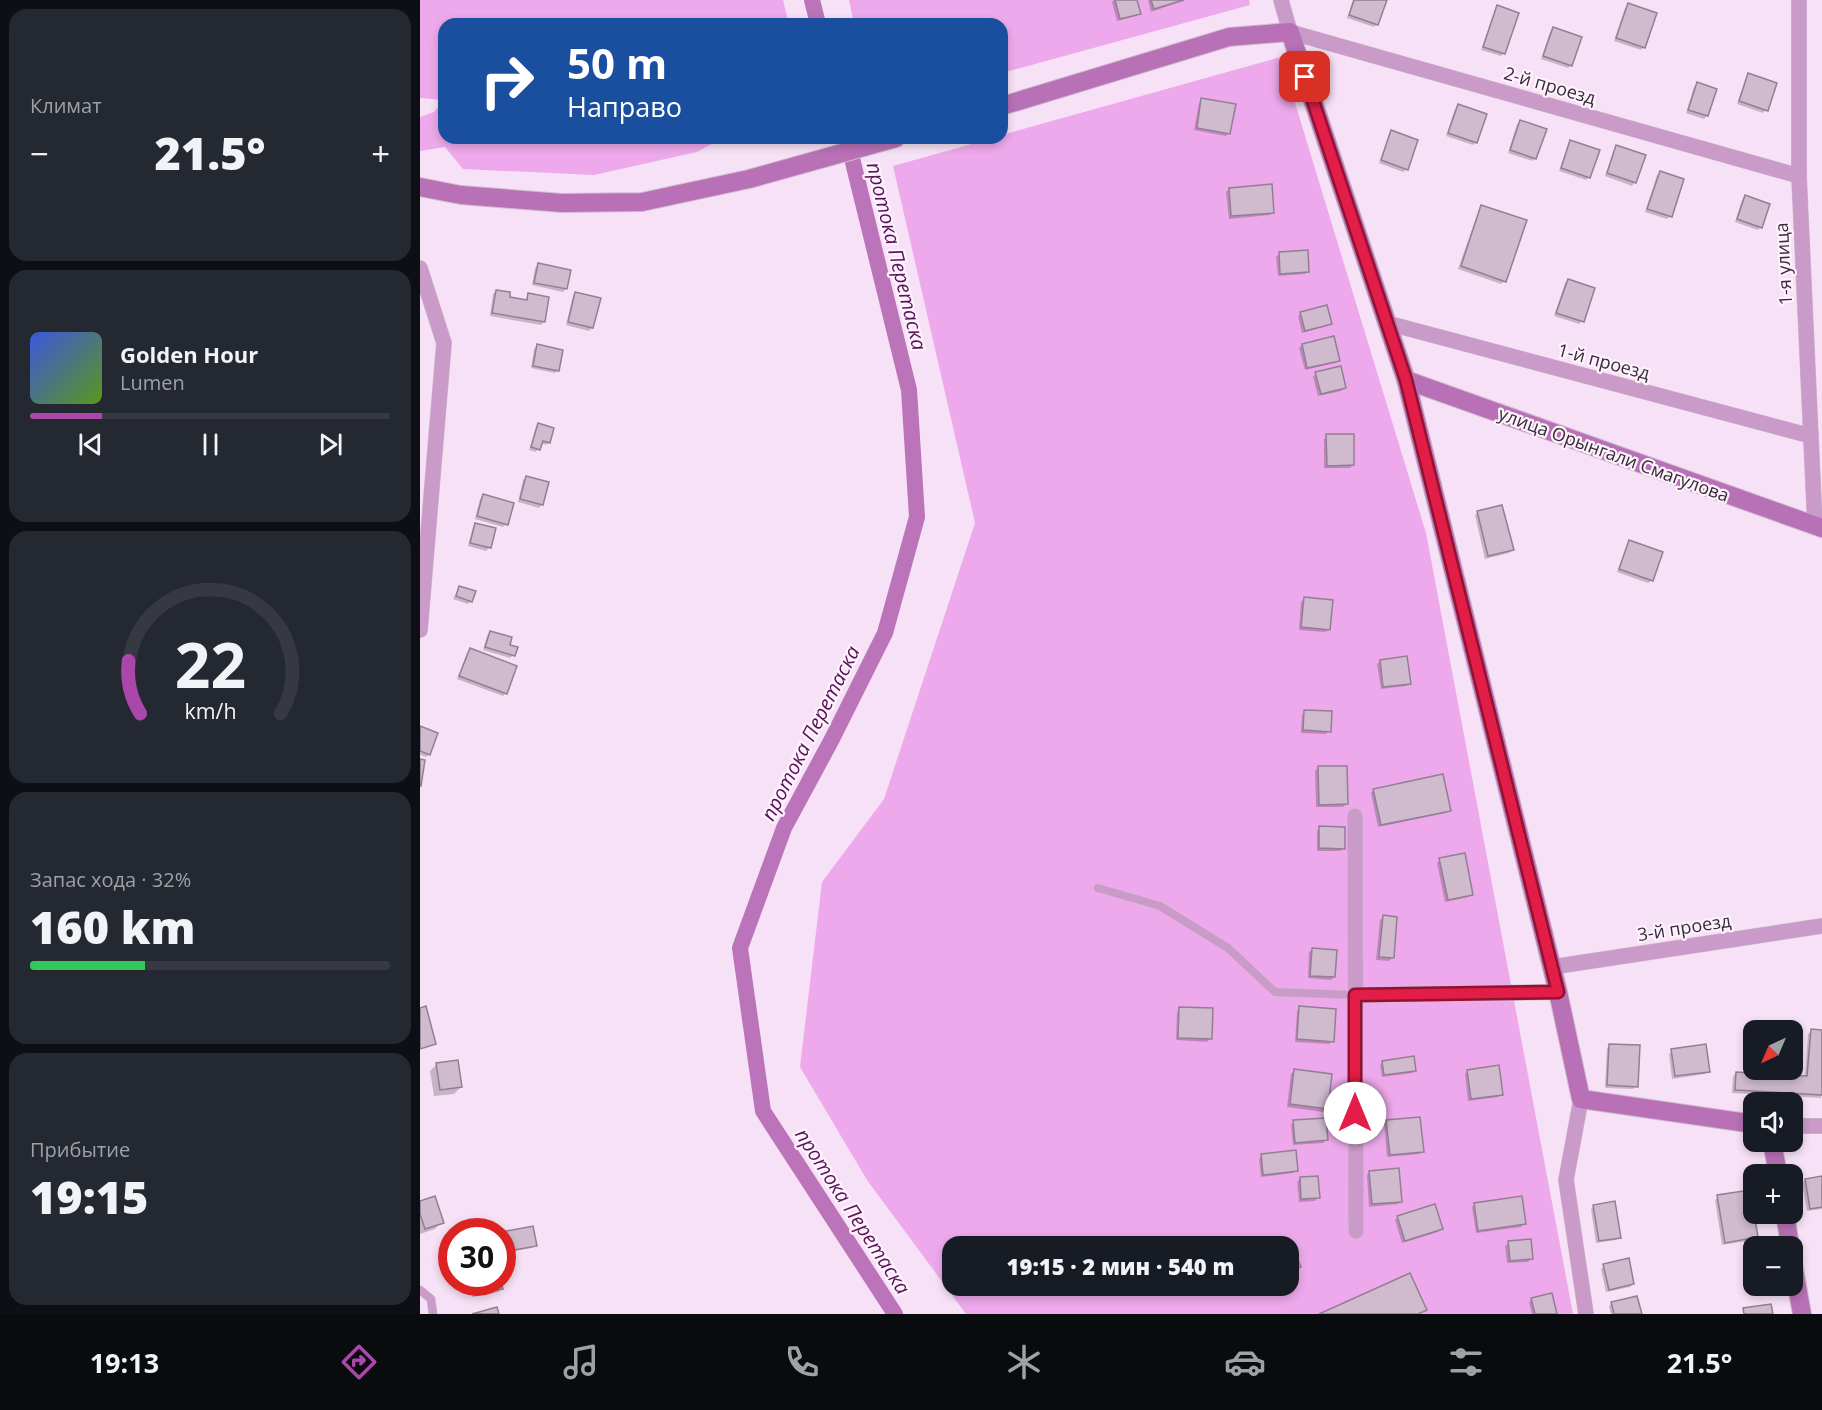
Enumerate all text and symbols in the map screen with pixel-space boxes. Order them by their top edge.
text: 50 m [567,34,667,91]
icon: right [468,42,546,120]
pin [1279,51,1330,102]
icon: arrive [1288,60,1321,93]
street label: 2-й проезд [1501,60,1599,110]
text: Направо [567,88,682,125]
text: Климат [30,92,102,119]
text: 21.5° [154,122,266,183]
text: − [30,131,49,176]
text: + [371,131,390,176]
water label: протока Перетаска [861,159,933,353]
street label: 1-я улица [1769,222,1797,306]
street label: 1-й проезд [1555,337,1653,385]
text: Golden Hour [120,339,258,369]
text: Lumen [120,369,185,396]
street label: улица Орынгали Смагулова [1495,401,1733,507]
icon: previous [74,428,107,461]
icon: pause [194,428,227,461]
icon: next [314,428,347,461]
text: 22 [174,621,246,706]
water label: протока Перетаска [754,641,866,825]
text: km/h [184,696,236,725]
text: Запас хода · 32% [30,866,191,893]
text: 160 km [30,896,195,957]
street label: 3-й проезд [1636,908,1732,946]
north arrow [1743,1020,1803,1080]
map controls [1743,1020,1803,1296]
position arrow [1323,1081,1387,1145]
button: sound [1743,1092,1803,1152]
water label: протока Перетаска [789,1123,917,1299]
text: Прибытие [30,1136,130,1163]
button: + [1743,1164,1803,1224]
text: 19:15 [30,1166,148,1227]
speed limit sign: 30 [438,1218,516,1296]
button: − [1743,1236,1803,1296]
text: 19:15 · 2 мин · 540 m [1007,1251,1234,1281]
icon: directions [338,1341,380,1383]
icon: music [560,1341,602,1383]
icon: phone [781,1341,823,1383]
icon: climate [1003,1341,1045,1383]
icon: car [1224,1341,1266,1383]
icon: filters [1445,1341,1487,1383]
text: 19:13 [90,1344,159,1381]
text: 21.5° [1667,1344,1732,1381]

